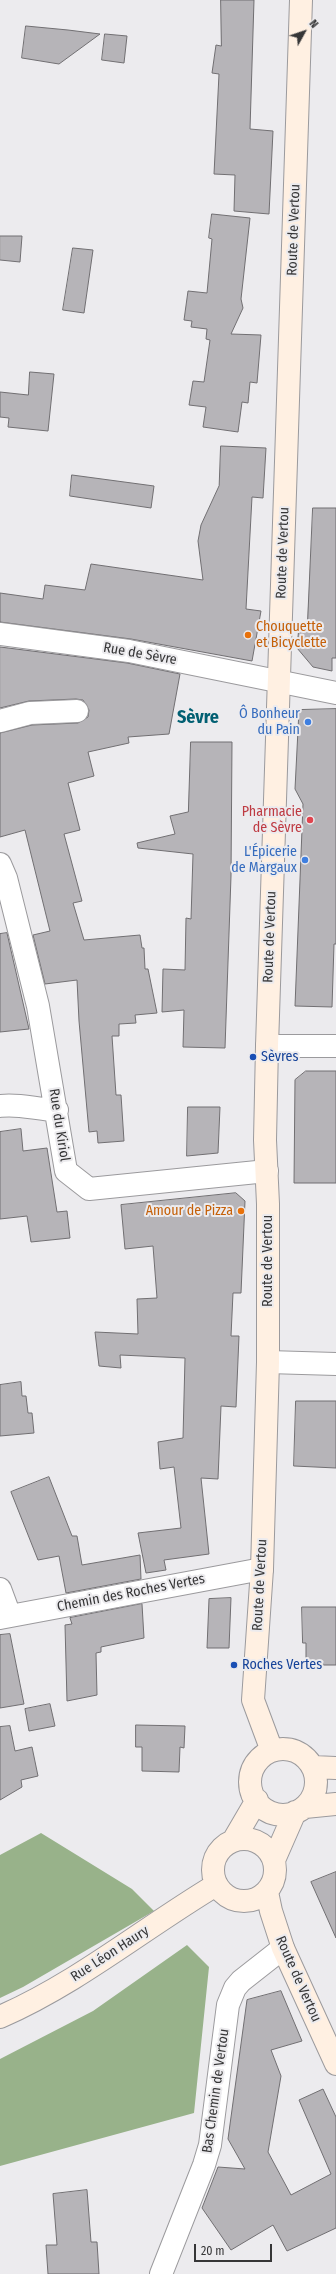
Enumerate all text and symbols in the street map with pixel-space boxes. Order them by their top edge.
north arrow [284,12,324,52]
text: N [306,17,321,31]
street label: Route de Vertou [284,184,304,276]
street label: Route de Vertou [273,507,293,599]
place label: Chouquette et Bicyclette [256,619,327,652]
marker: Chouquette et Bicyclette [243,630,253,640]
street label: Rue de Sèvre [102,639,178,669]
place label: Ô Bonheur du Pain [239,706,300,738]
district label: Sèvre [177,707,219,729]
marker: Ô Bonheur du Pain [303,717,313,727]
place label: Pharmacie de Sèvre [242,804,302,836]
marker: Pharmacie de Sèvre [305,815,315,825]
place label: L'Épicerie de Margaux [231,844,297,876]
marker: L'Épicerie de Margaux [300,855,310,865]
street label: Route de Vertou [260,891,280,983]
place label: Sèvres [261,1049,298,1065]
marker: Sèvres [248,1052,258,1062]
street label: Rue du Kiriol [45,1087,73,1163]
place label: Amour de Pizza [146,1203,233,1219]
marker: Amour de Pizza [236,1206,246,1216]
street label: Route de Vertou [260,1215,276,1307]
street label: Route de Vertou [249,1539,271,1631]
street label: Chemin des Roches Vertes [56,1570,206,1616]
place label: Roches Vertes [242,1657,322,1673]
marker: Roches Vertes [229,1660,239,1670]
street label: Rue Léon Haury [68,1923,152,1985]
street label: Route de Vertou [272,1934,324,2024]
street label: Bas Chemin de Vertou [199,2028,233,2154]
scale bar [196,2236,274,2262]
text: 20 m [201,2244,225,2258]

